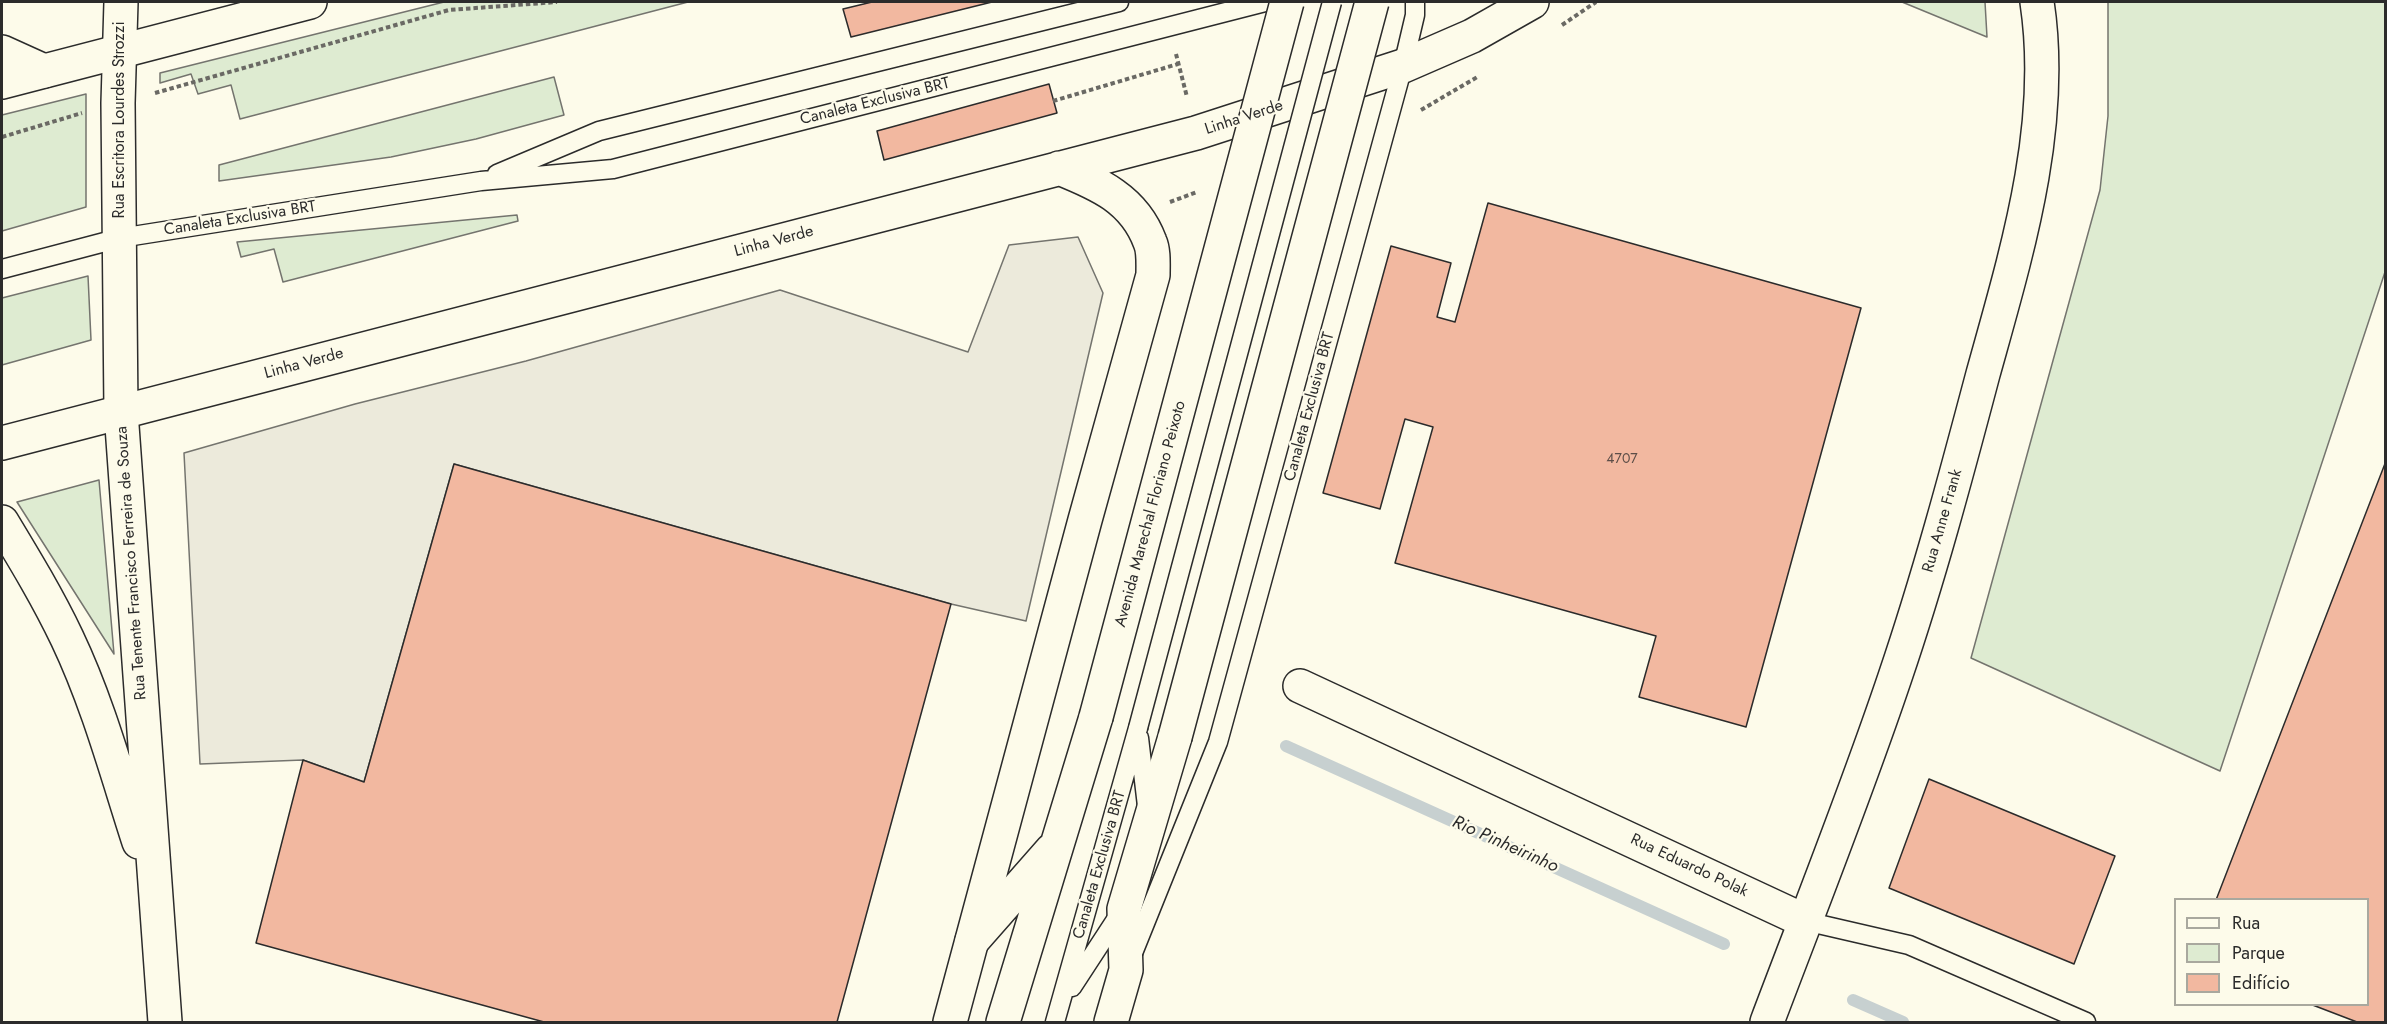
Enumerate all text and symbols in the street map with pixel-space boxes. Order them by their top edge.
street label: Rua Escritora Lourdes Strozzi [110,21,130,219]
street label: Canaleta Exclusiva BRT [798,74,952,130]
street label: Linha Verde [1203,96,1285,140]
street label: Canaleta Exclusiva BRT [163,198,317,240]
street label: Linha Verde [732,222,816,262]
street label: Canaleta Exclusiva BRT [1281,330,1339,484]
street label: Linha Verde [262,344,346,384]
street label: Avenida Marechal Floriano Peixoto [1112,399,1190,629]
street label: Rua Tenente Francisco Ferreira de Souza [113,425,151,701]
house number: 4707 [1606,452,1638,468]
street label: Rua Anne Frank [1919,467,1967,575]
street label: Canaleta Exclusiva BRT [1070,789,1130,941]
water label: Rio Pinheirinho [1449,812,1561,878]
street label: Rua Eduardo Polak [1627,830,1751,902]
legend [2174,898,2369,1006]
text: Rua [2232,910,2260,936]
text: Parque [2232,940,2285,966]
text: Edifício [2232,970,2290,996]

